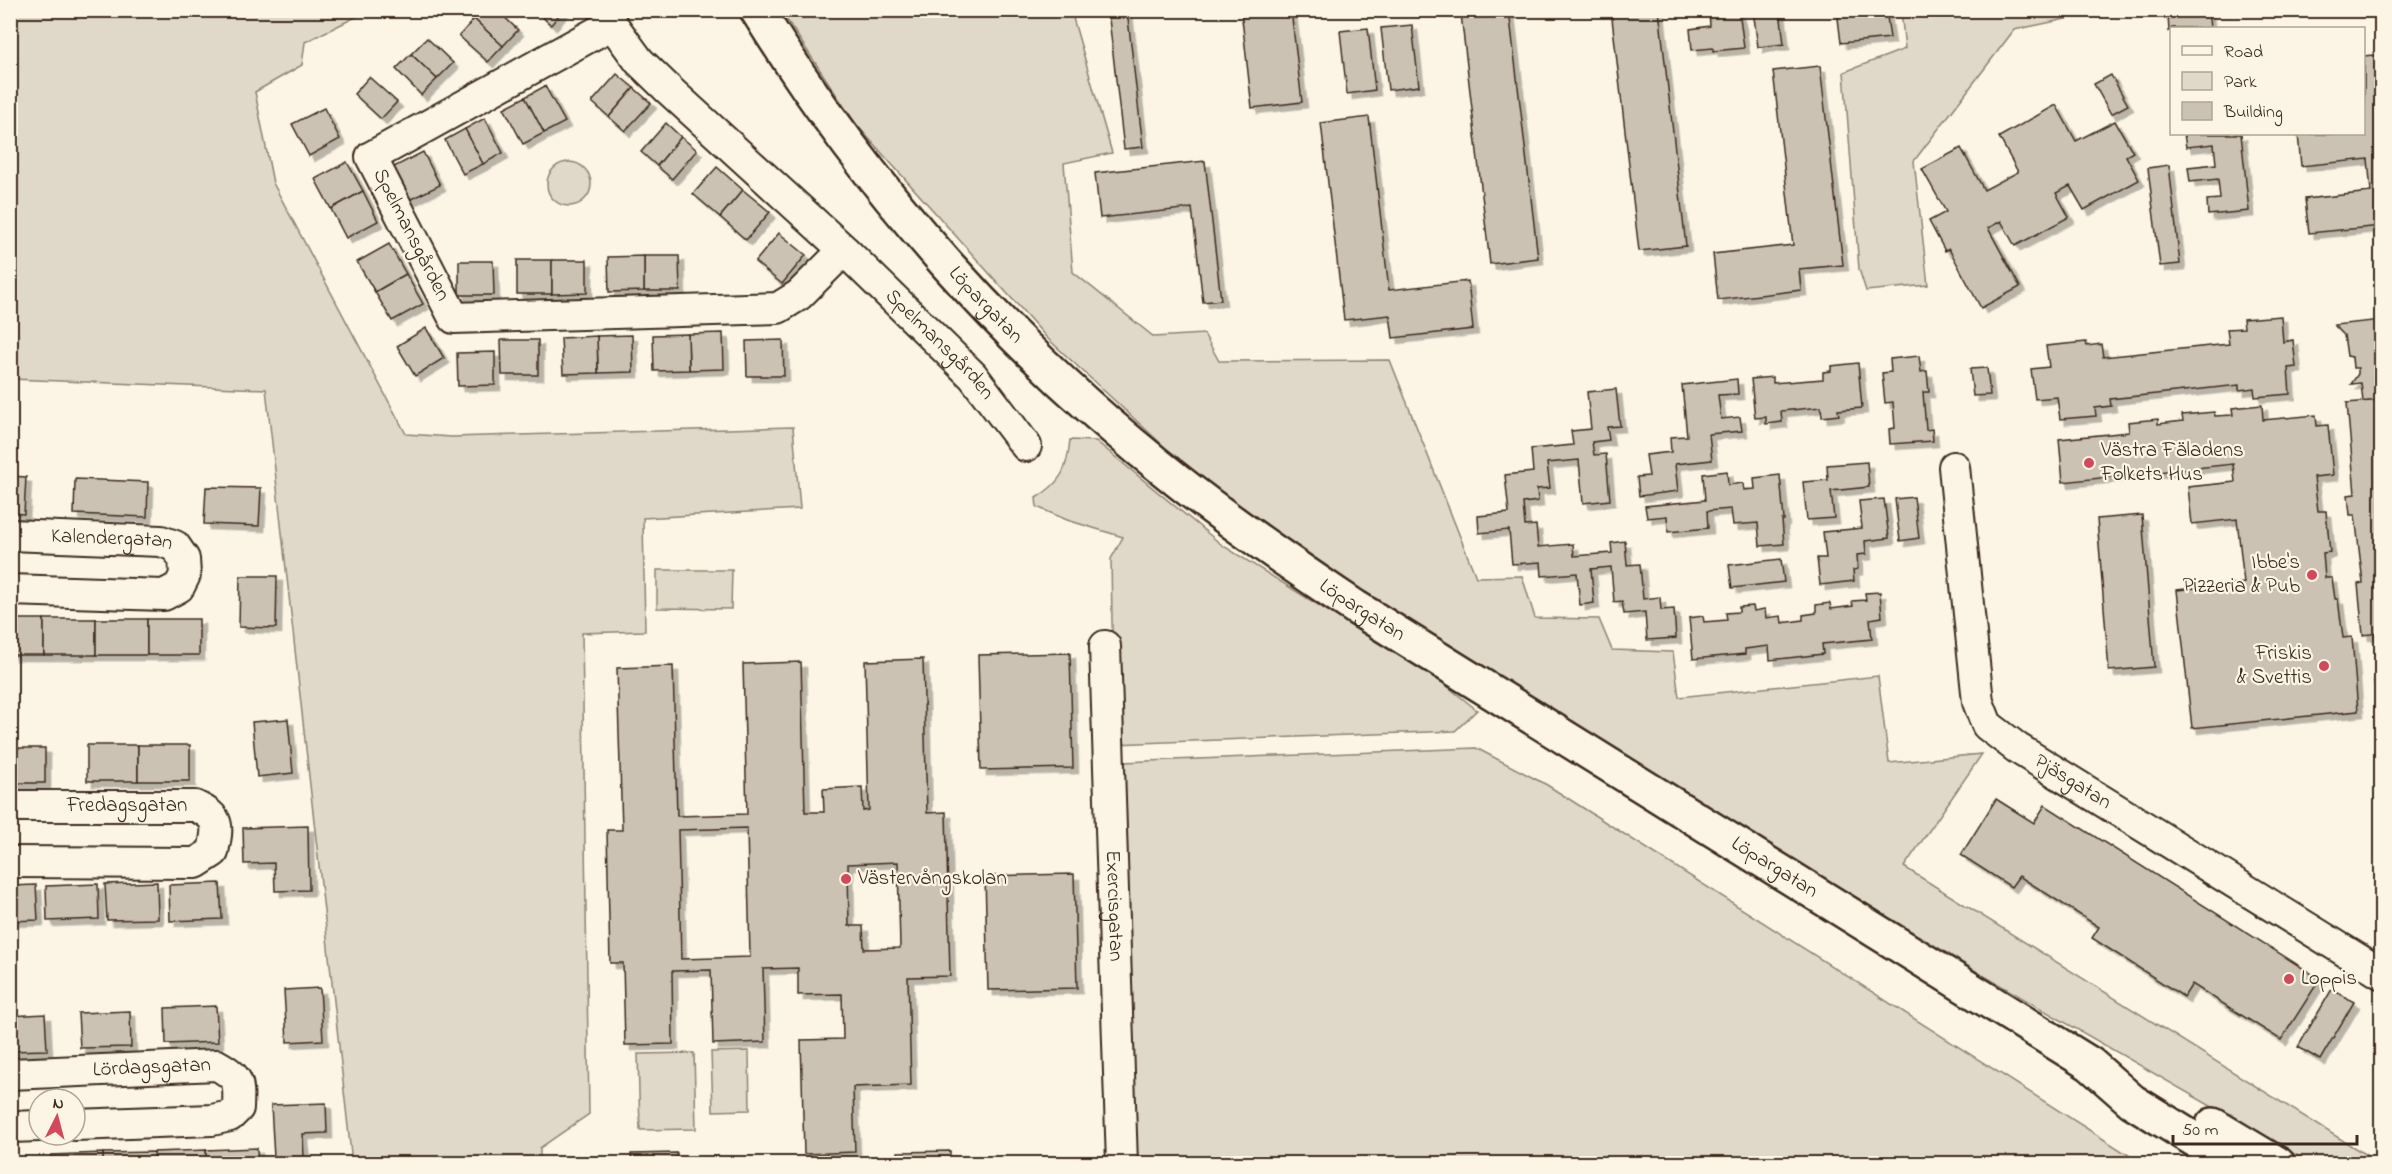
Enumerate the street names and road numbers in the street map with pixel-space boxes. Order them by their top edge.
street label: Spelmansgården [363,163,457,307]
street label: Löpargatan [941,260,1030,351]
street label: Spelmansgården [878,282,1001,406]
street label: Kalendergatan [50,522,177,559]
street label: Löpargatan [1313,572,1411,650]
street label: Pjäsgatan [2028,747,2117,818]
street label: Fredagsgatan [66,791,187,823]
street label: Löpargatan [1725,829,1824,906]
street label: Exercisgatan [1097,850,1130,962]
street label: Lördagsgatan [92,1050,212,1085]

